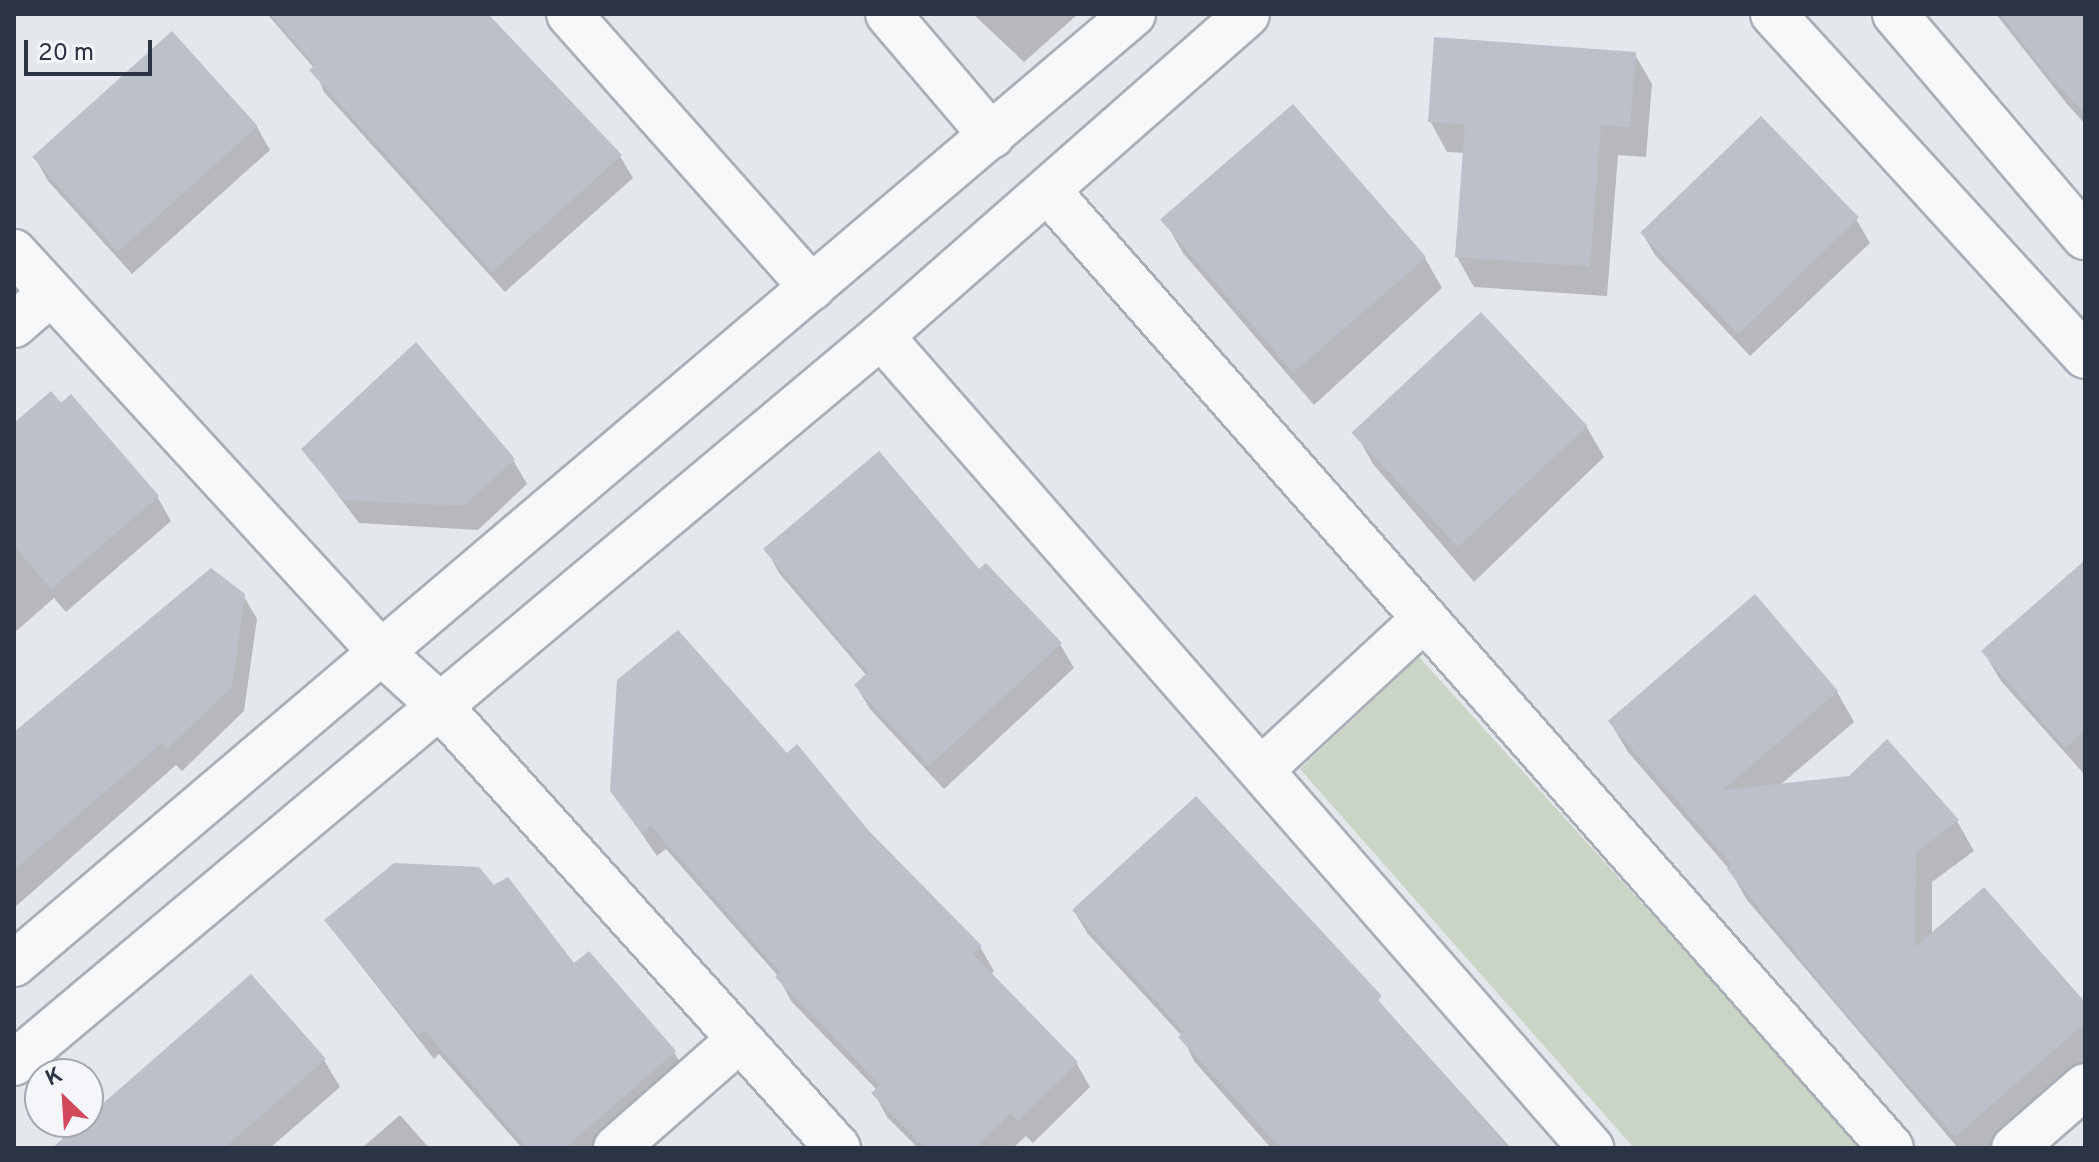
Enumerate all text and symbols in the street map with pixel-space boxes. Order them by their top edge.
scale bar [28,24,156,74]
text: 20 m [38,39,94,69]
north arrow [24,1058,104,1138]
text: K [42,1062,67,1093]

